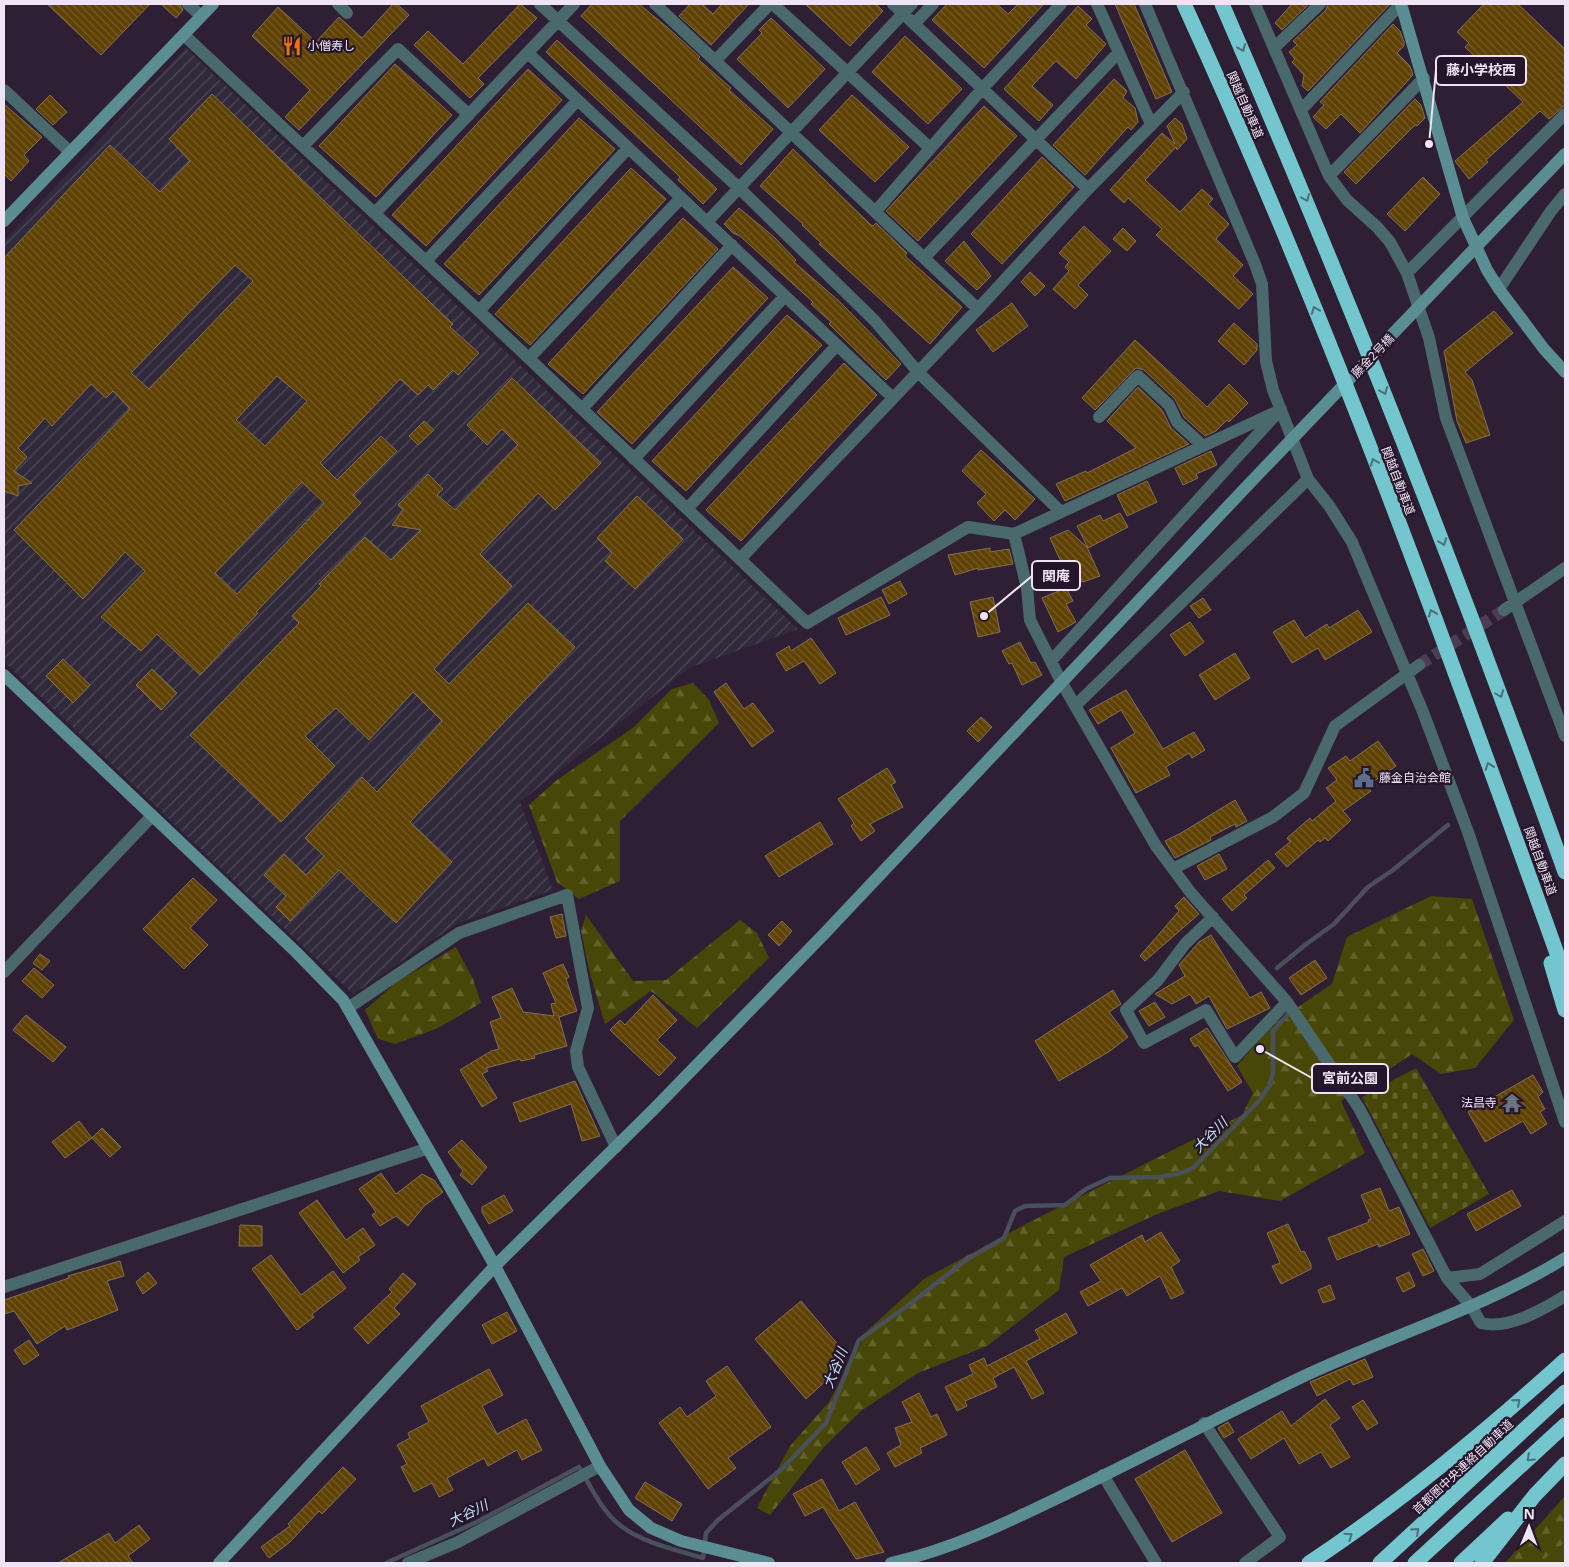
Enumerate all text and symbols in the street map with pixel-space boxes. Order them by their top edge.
restaurant icon: 小僧寿し [281,35,303,57]
place label: 小僧寿し [307,37,355,54]
one-way arrow [1236,44,1246,52]
callout: 藤小学校西 [1436,56,1526,85]
text: 藤小学校西 [1446,60,1516,79]
street label: 関越自動車道 [1223,68,1268,141]
one-way arrow [1299,193,1310,202]
one-way arrow [1311,306,1321,315]
street label: 藤金2号橋 [1347,330,1398,381]
one-way arrow [1377,386,1388,395]
street label: 関越自動車道 [1378,444,1419,517]
one-way arrow [1370,458,1380,466]
one-way arrow [1437,537,1447,546]
callout: 関庵 [1032,561,1080,590]
text: 関庵 [1042,566,1070,585]
one-way arrow [1428,609,1439,618]
one-way arrow [1494,690,1504,698]
one-way arrow [1485,762,1495,770]
public building icon: 藤金自治会館 [1353,767,1375,789]
place label: 藤金自治会館 [1379,769,1451,786]
street label: 関越自動車道 [1520,824,1561,898]
callout: 宮前公園 [1312,1064,1388,1093]
text: 宮前公園 [1322,1068,1378,1087]
temple icon: 法昌寺 [1501,1092,1523,1114]
place label: 法昌寺 [1461,1094,1497,1111]
water label: 大谷川 [1188,1112,1233,1156]
water label: 大谷川 [818,1343,852,1391]
one-way arrow [1512,1399,1521,1408]
street label: 首都圏中央連絡自動車道 [1409,1415,1517,1518]
one-way arrow [1526,1452,1535,1461]
water label: 大谷川 [445,1494,493,1530]
north arrow [1504,1502,1554,1552]
text: N [1523,1504,1535,1523]
one-way arrow [1411,1528,1420,1537]
one-way arrow [1343,1533,1353,1542]

